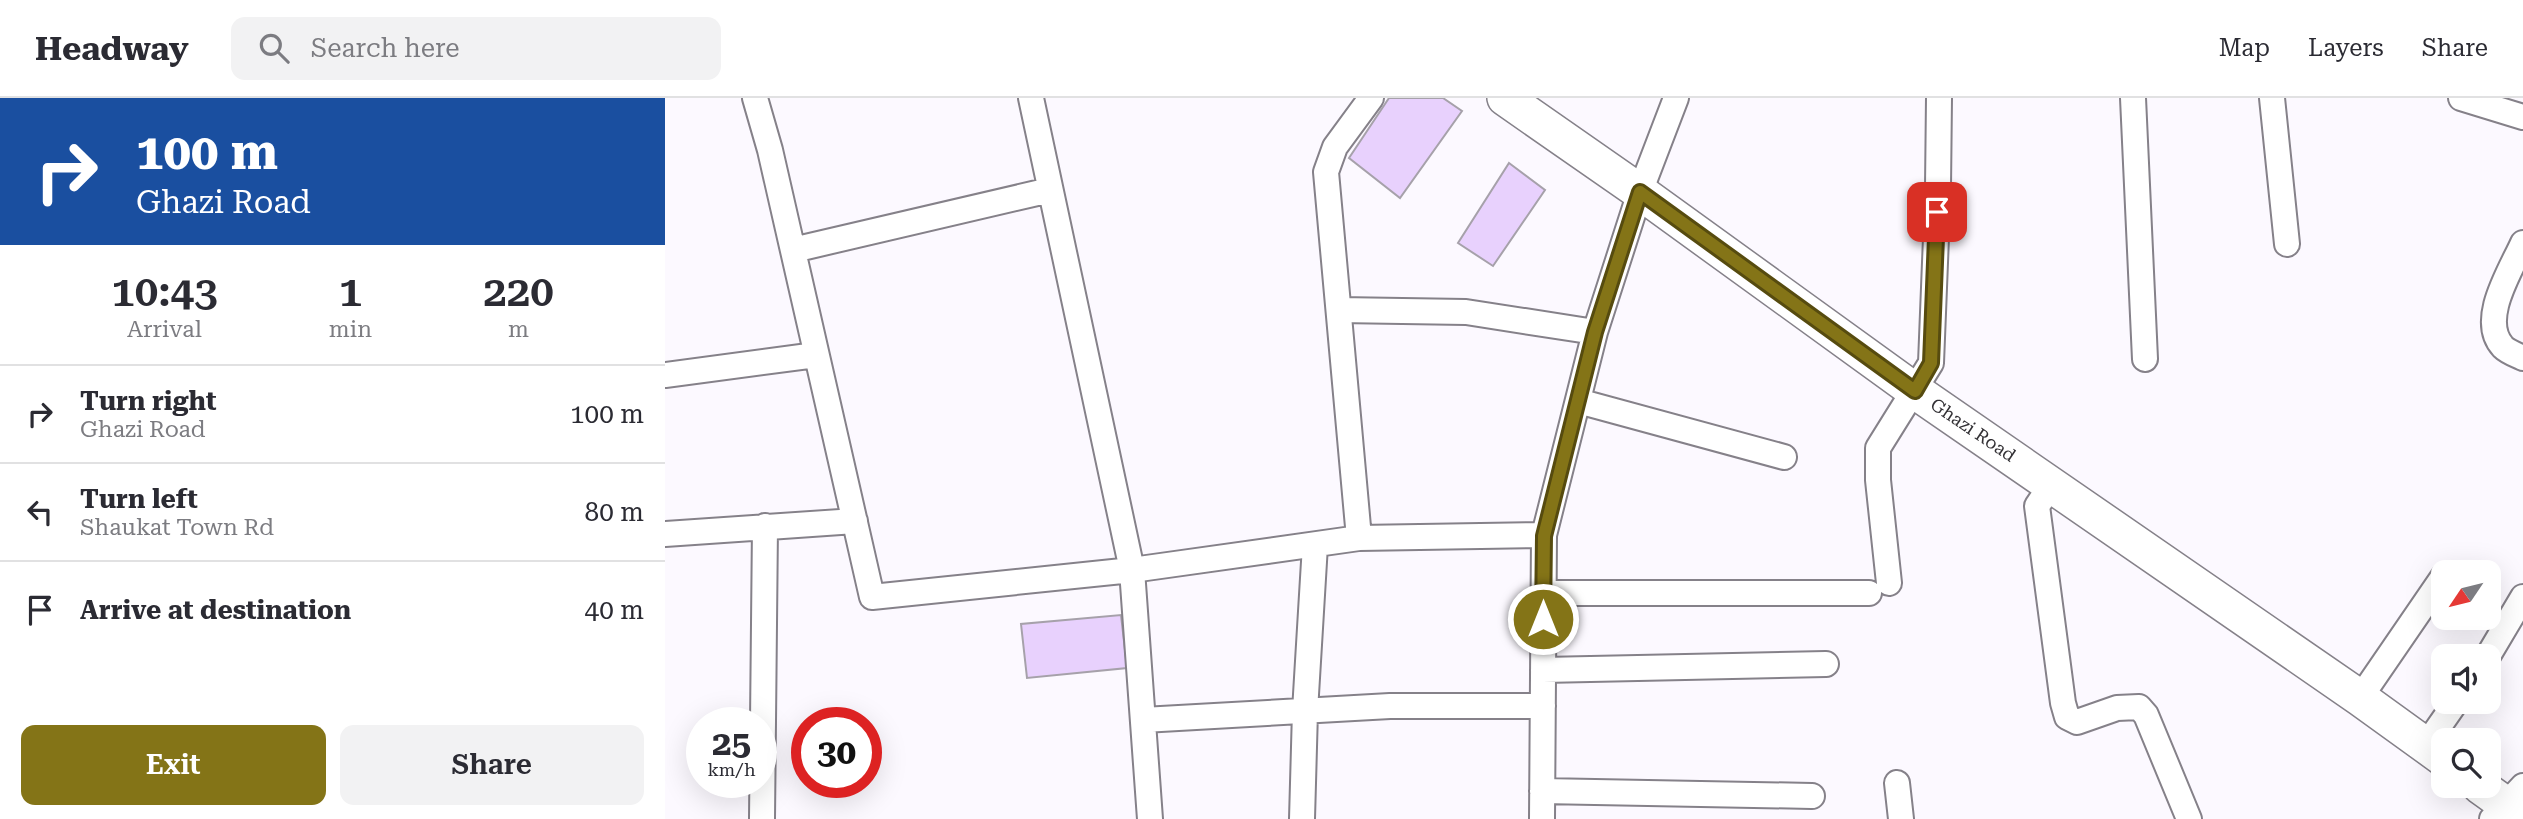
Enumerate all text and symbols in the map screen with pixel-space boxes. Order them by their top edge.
search box [231,17,721,80]
text: Headway [35,29,189,68]
icon: search [255,29,293,67]
text: Search here [311,33,460,63]
text: Map [2219,34,2270,62]
text: Layers [2308,34,2384,62]
text: Share [2422,34,2488,62]
text: 100 m [136,124,278,181]
icon: right [21,126,112,217]
pin [1907,182,1967,242]
text: Ghazi Road [136,183,311,221]
icon: arrive [1918,193,1956,231]
text: 10:43 [111,267,218,316]
text: 1 [339,267,362,316]
text: 220 [483,267,554,316]
text: Arrival [127,316,202,343]
text: min [329,316,372,343]
text: m [508,316,529,343]
text: Turn right [80,386,216,416]
street label: Ghazi Road [1927,393,2020,466]
icon: right [21,395,59,433]
text: 100 m [570,399,644,429]
text: Ghazi Road [80,416,206,443]
text: Turn left [80,484,198,514]
icon: left [21,493,59,531]
text: 80 m [585,497,644,527]
text: Shaukat Town Rd [80,514,274,541]
north arrow [2431,560,2501,630]
map controls [2431,560,2501,798]
position arrow [1506,582,1580,656]
icon: arrive [21,591,59,629]
text: Arrive at destination [80,595,351,625]
text: 40 m [585,595,644,625]
button: sound [2431,644,2501,714]
speed limit sign: 30 [791,707,882,798]
text: 25 [712,723,751,764]
button: Exit [21,725,326,805]
button: Share [340,725,644,805]
button: search [2431,728,2501,798]
text: km/h [707,759,756,780]

